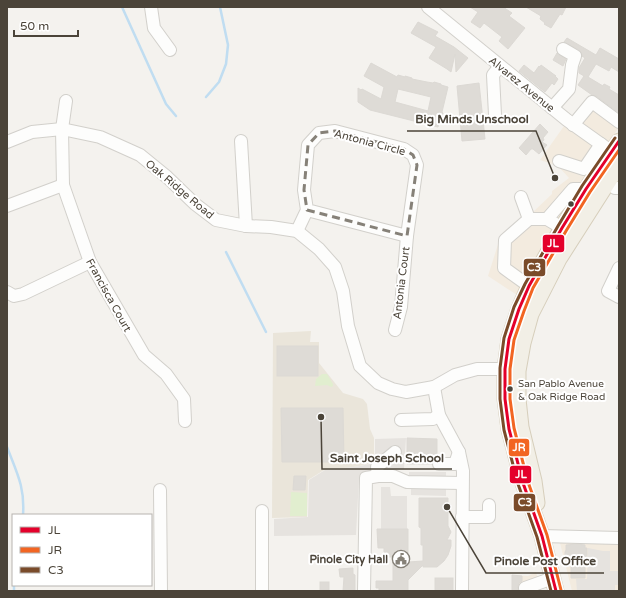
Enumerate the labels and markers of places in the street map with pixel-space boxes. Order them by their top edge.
callout: Big Minds Unschool [407,107,536,131]
unlabelled marker [566,199,576,209]
place label: San Pablo Avenue & Oak Ridge Road [518,378,605,403]
marker: San Pablo Avenue & Oak Ridge Road [505,384,515,394]
callout: Saint Joseph School [322,445,452,469]
public building icon: Pinole City Hall [391,549,411,569]
callout: Pinole Post Office [486,549,604,573]
place label: Pinole City Hall [309,553,388,567]

